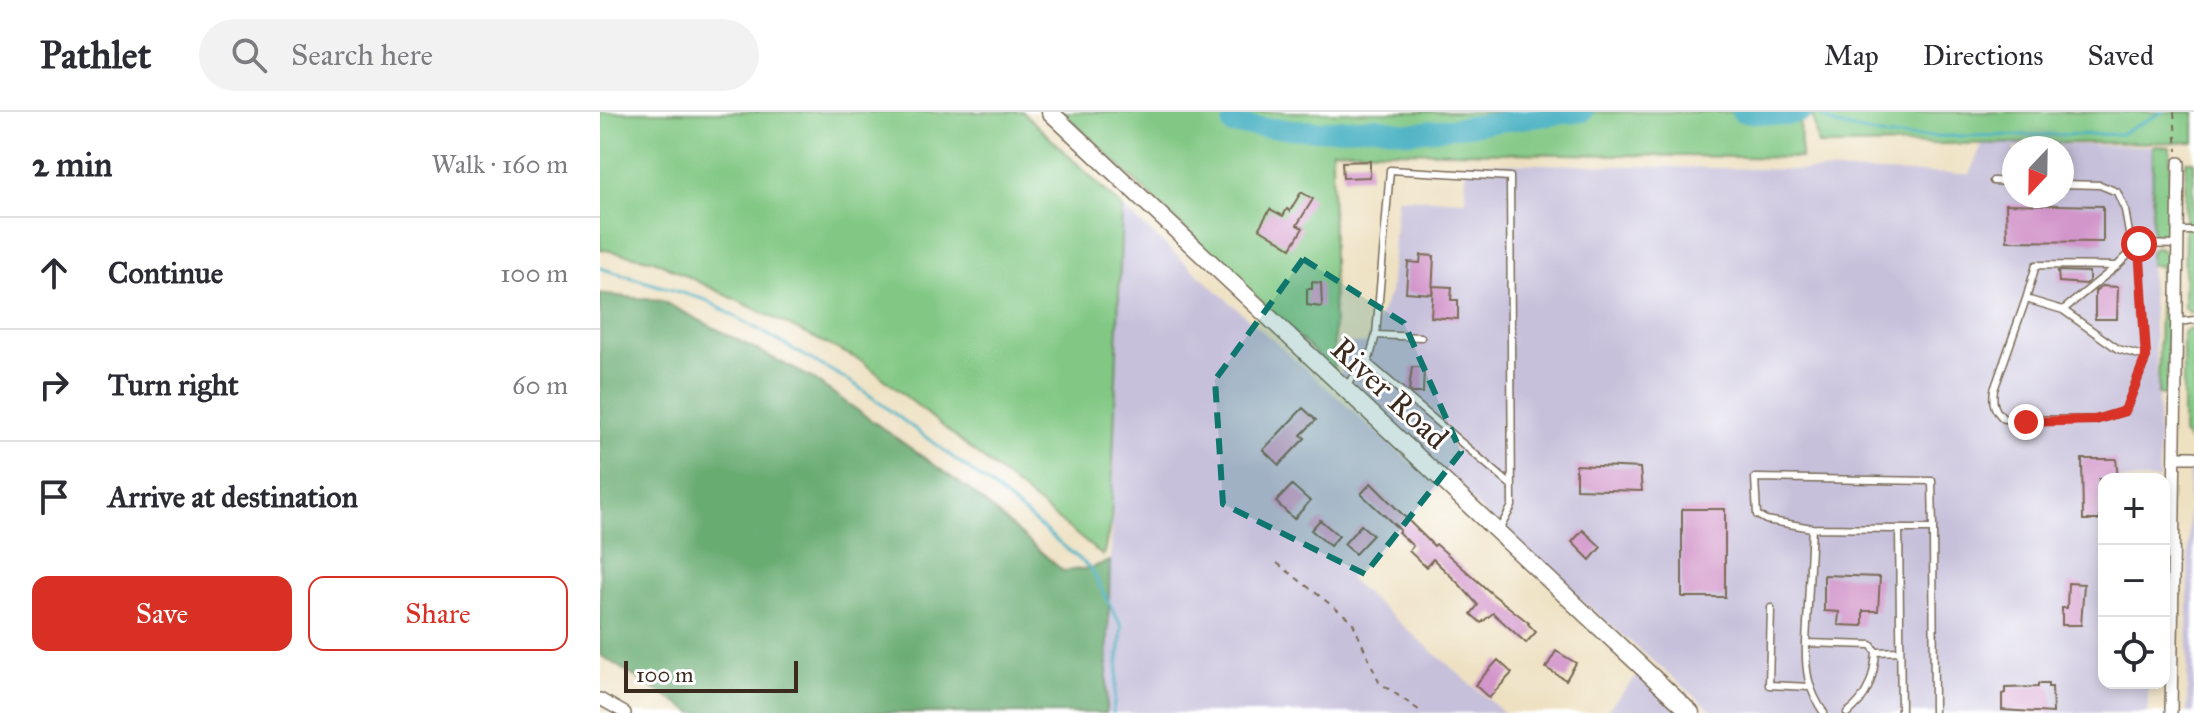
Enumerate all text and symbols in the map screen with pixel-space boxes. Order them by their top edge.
search box [199,19,759,91]
text: Pathlet [40,32,151,78]
icon: search [227,33,271,77]
text: Search here [291,37,433,73]
text: Map [1824,38,1879,73]
text: Directions [1923,38,2044,73]
text: Saved [2088,38,2154,73]
north arrow [2002,136,2074,208]
text: 2 min [32,144,112,185]
text: Walk · 160 m [432,148,568,180]
route start [2121,226,2157,262]
icon: ahead [32,251,76,295]
text: Continue [108,255,223,291]
text: 100 m [500,257,568,289]
street label: River Road [1323,329,1456,458]
icon: right [32,363,76,407]
text: Turn right [108,367,239,403]
text: 60 m [512,369,568,401]
route end [2008,404,2044,440]
map controls [2098,473,2170,689]
button: + [2098,473,2170,545]
icon: arrive [32,475,76,519]
text: Arrive at destination [108,479,358,515]
button: − [2098,545,2170,617]
button: Save [32,576,292,651]
button: Share [308,576,568,651]
button: locate [2098,617,2170,689]
scale bar [624,657,798,693]
text: 100 m [636,661,693,688]

